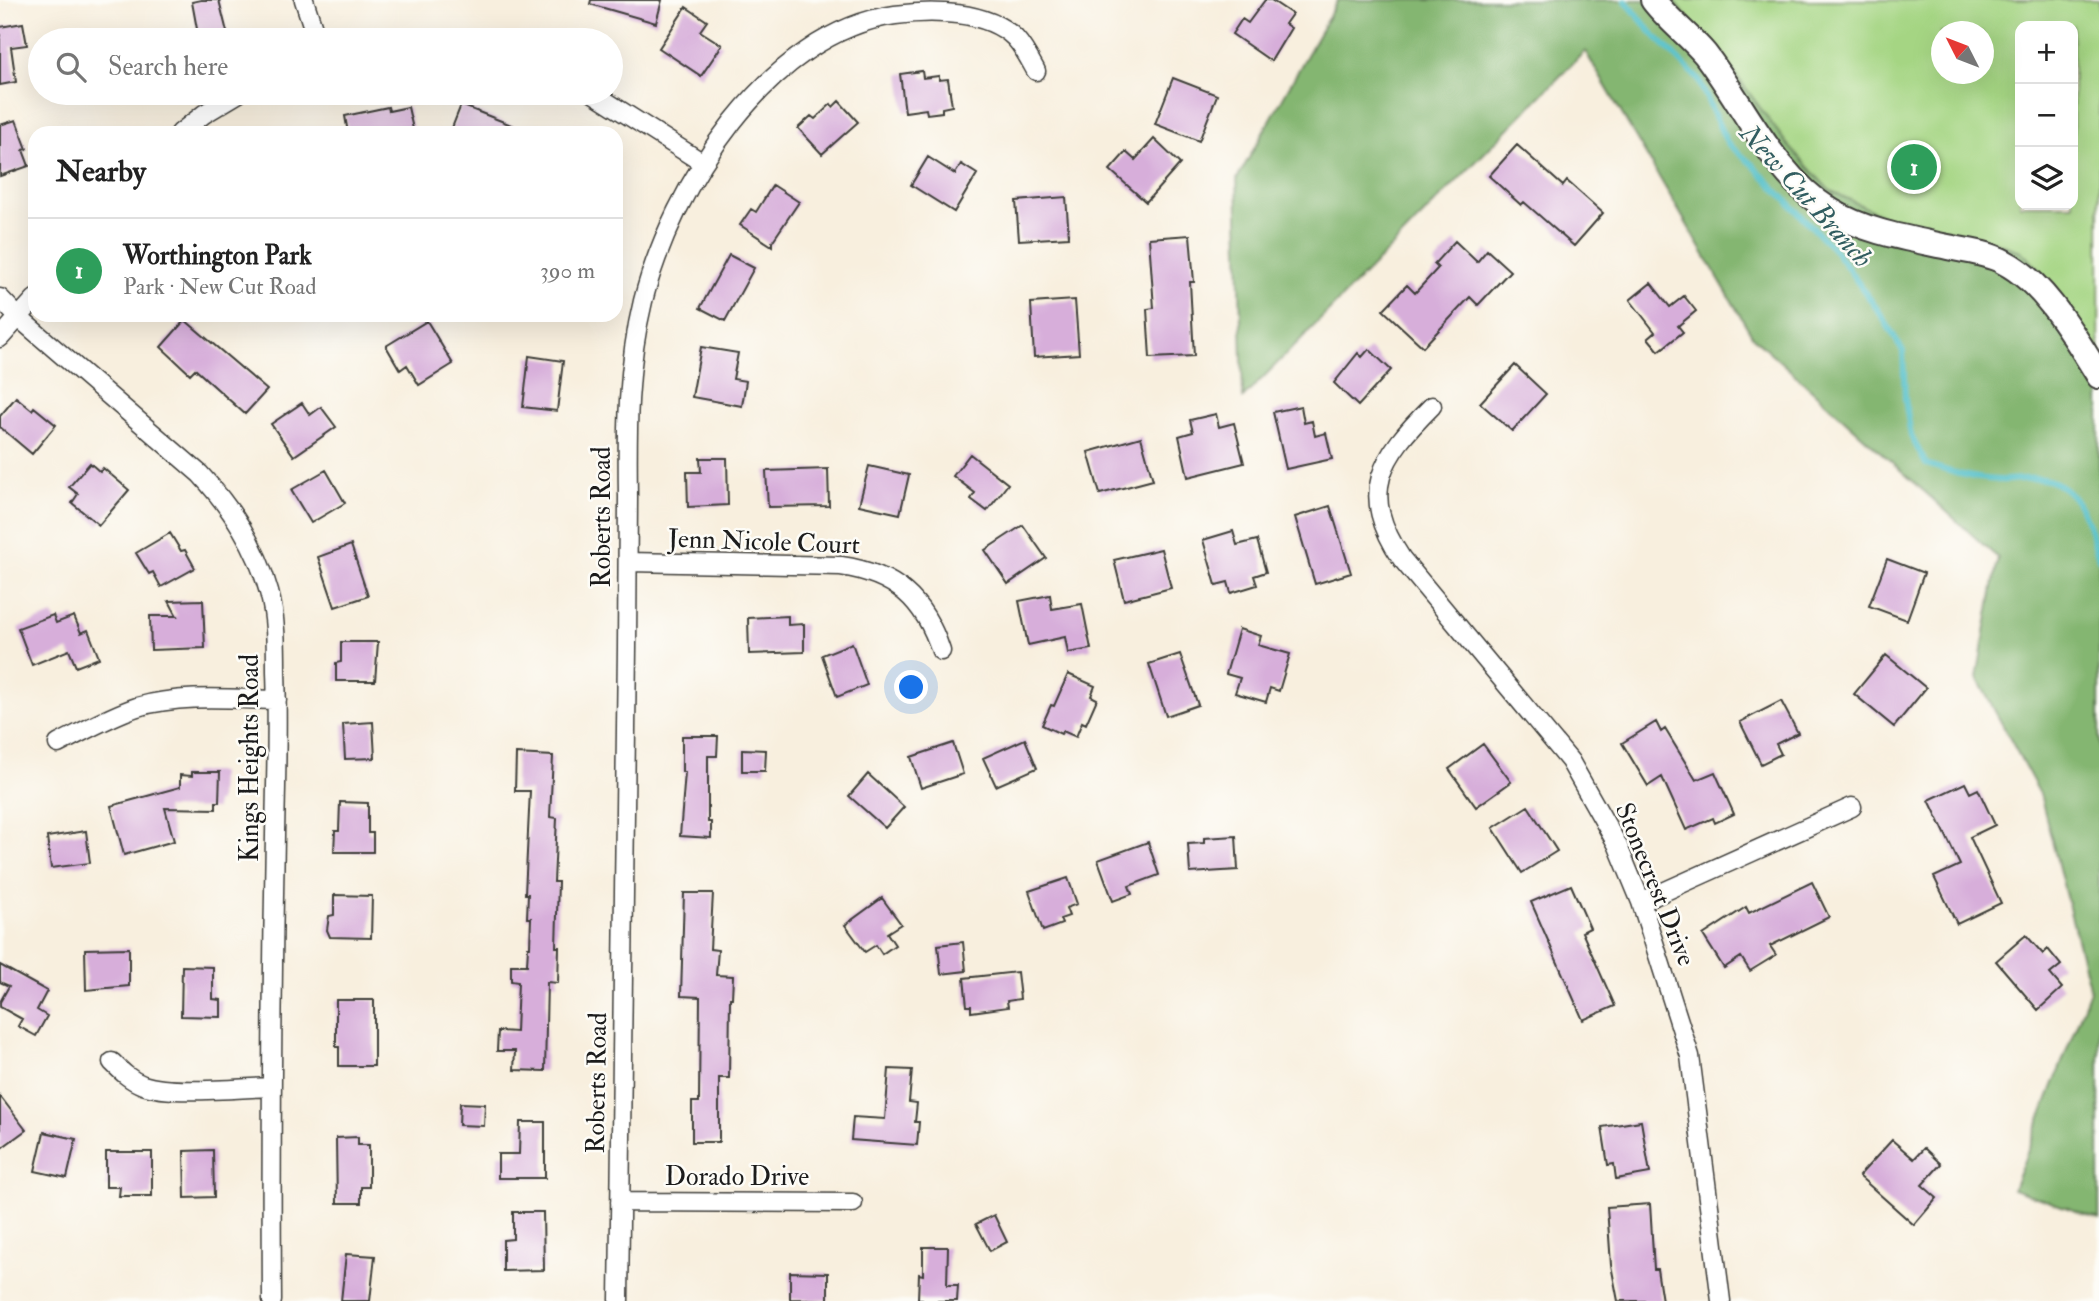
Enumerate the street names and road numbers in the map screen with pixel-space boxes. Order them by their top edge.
street label: Roberts Road [586,446,618,588]
street label: Jenn Nicole Court [666,523,860,561]
street label: Kings Heights Road [234,654,266,862]
street label: Stonecrest Drive [1608,798,1702,971]
street label: Roberts Road [580,1012,614,1154]
street label: Dorado Drive [665,1161,809,1193]

